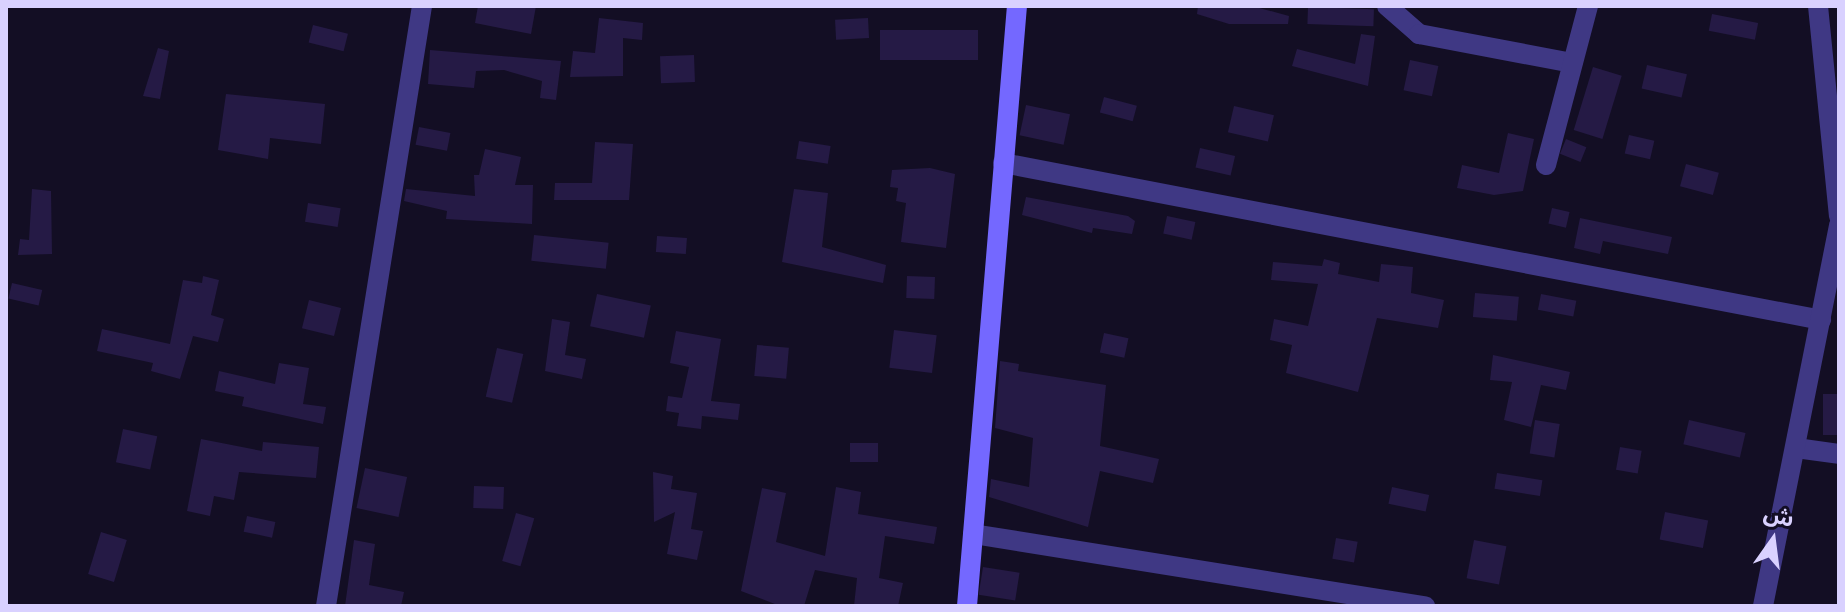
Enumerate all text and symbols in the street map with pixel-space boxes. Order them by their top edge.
north arrow [1733,500,1813,580]
text: ش [1761,500,1797,532]

